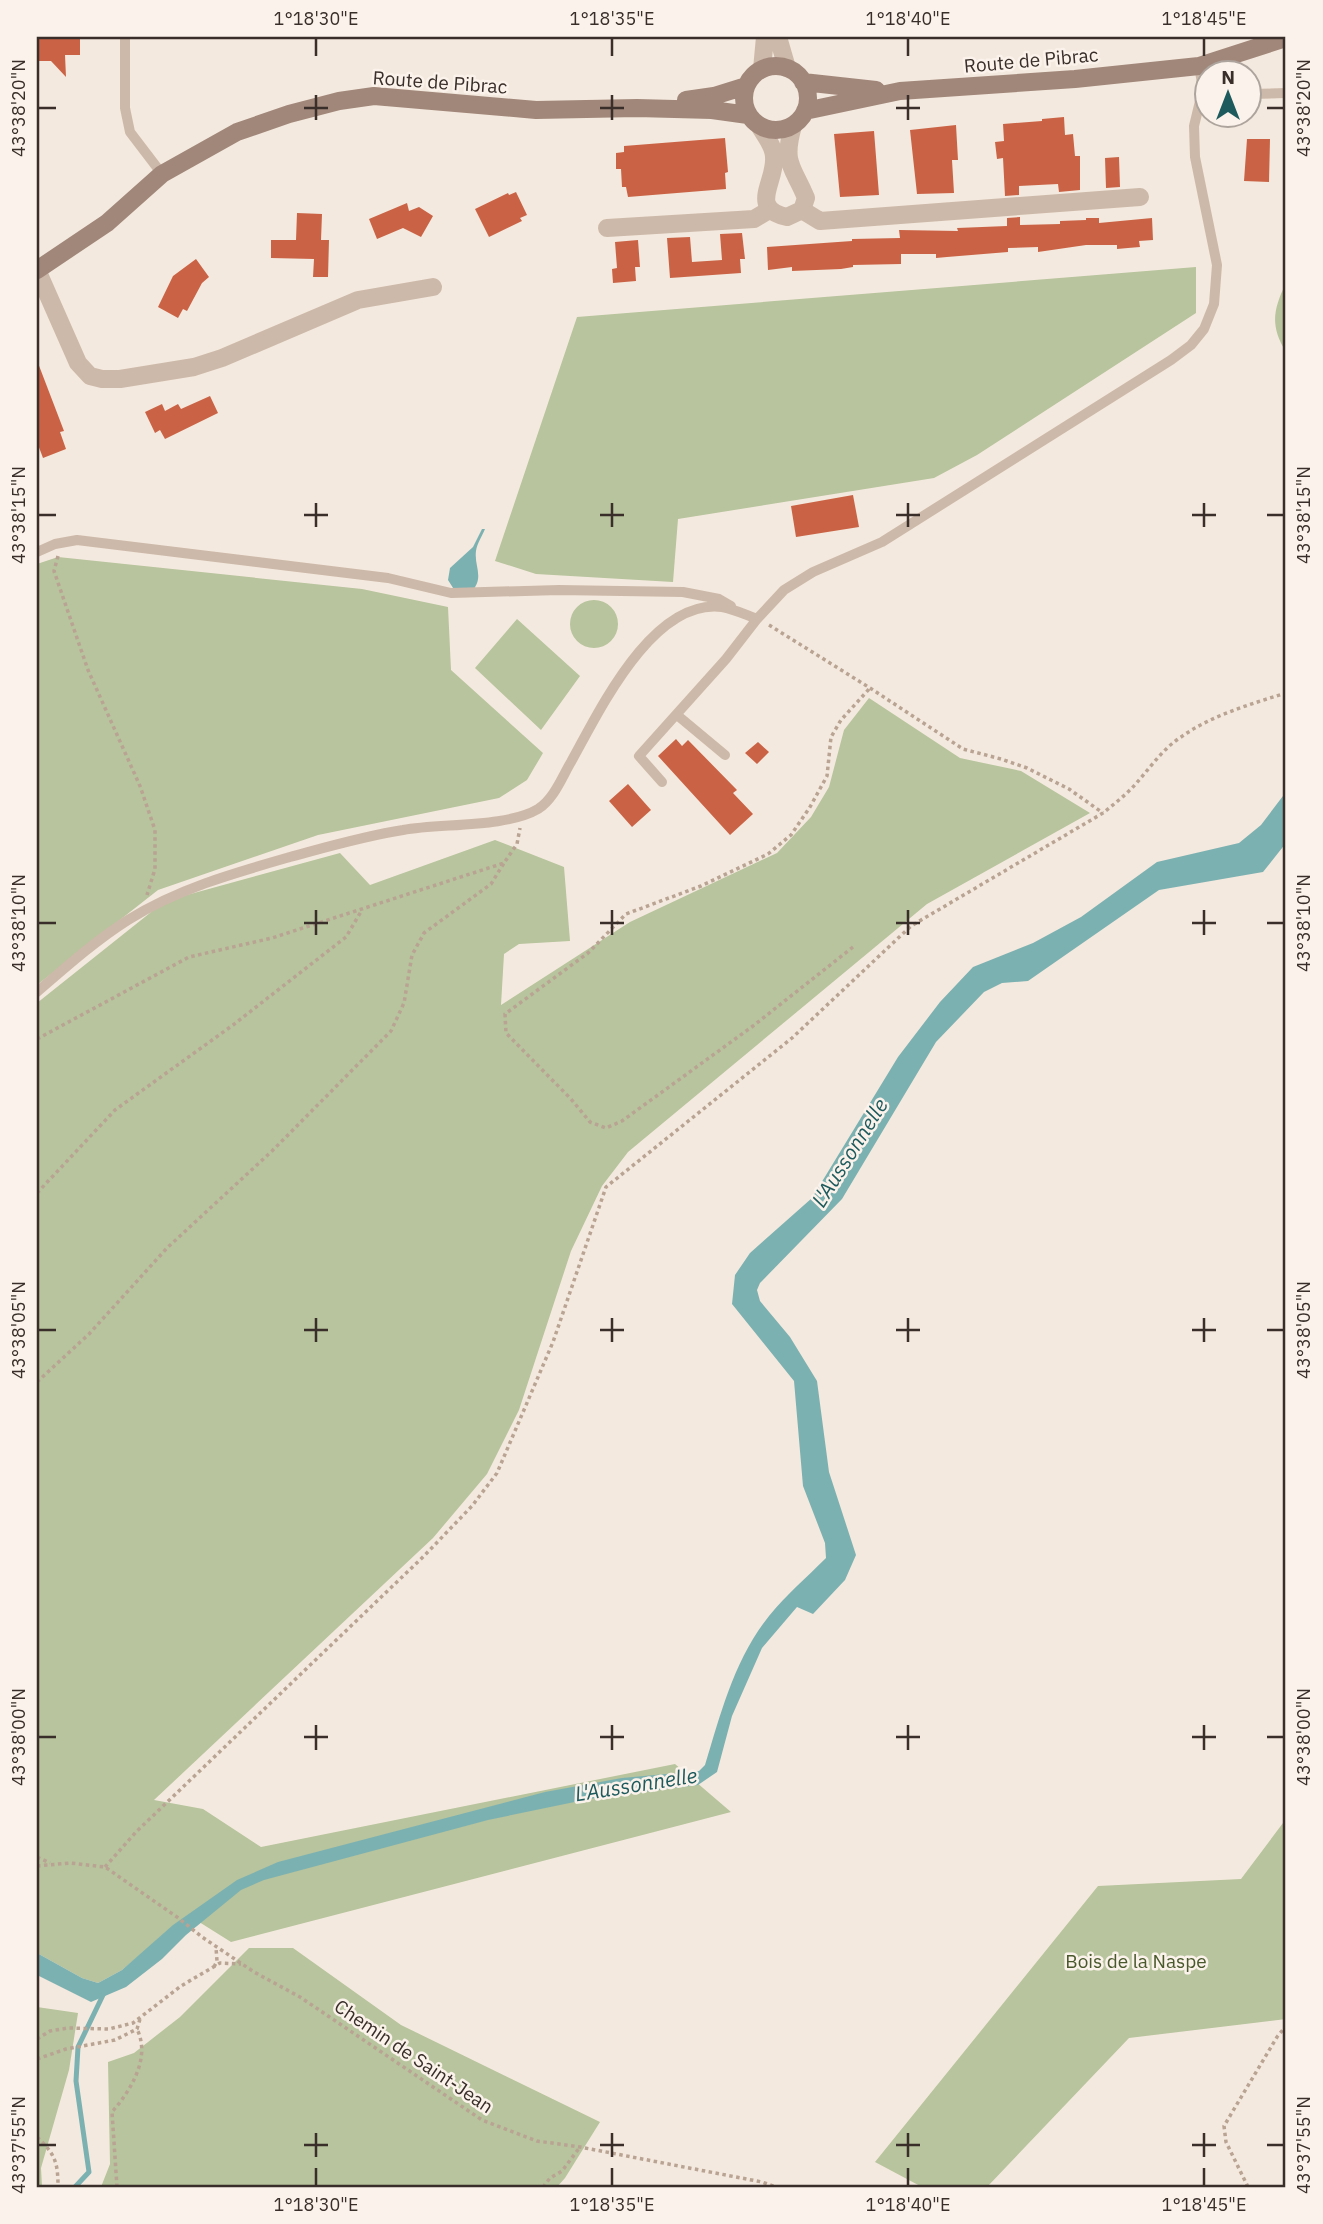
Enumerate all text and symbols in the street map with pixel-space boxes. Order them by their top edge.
text: 1°18'30"E [274,7,358,30]
text: 1°18'35"E [570,7,654,30]
text: 1°18'40"E [866,7,950,30]
text: 1°18'45"E [1162,7,1246,30]
street label: Route de Pibrac [963,42,1100,78]
text: 43°38'20"N [7,59,30,157]
text: 43°38'20"N [1292,59,1315,157]
north arrow [1194,60,1264,130]
street label: Route de Pibrac [372,65,508,99]
text: N [1221,65,1235,89]
text: 43°38'15"N [7,466,30,564]
text: 43°38'15"N [1292,466,1315,564]
text: 43°38'10"N [7,874,30,972]
text: 43°38'10"N [1292,874,1315,972]
water label: L'Aussonnelle [805,1093,894,1212]
text: 43°38'05"N [7,1281,30,1379]
text: 43°38'05"N [1292,1281,1315,1379]
text: 43°38'00"N [7,1688,30,1786]
text: 43°38'00"N [1292,1688,1315,1786]
water label: L'Aussonnelle [573,1760,699,1807]
park label: Bois de la Naspe [1065,1949,1207,1973]
street label: Chemin de Saint-Jean [330,1994,498,2118]
text: 43°37'55"N [7,2096,30,2194]
text: 43°37'55"N [1292,2096,1315,2194]
text: 1°18'30"E [274,2193,358,2216]
text: 1°18'35"E [570,2193,654,2216]
text: 1°18'40"E [866,2193,950,2216]
text: 1°18'45"E [1162,2193,1246,2216]

